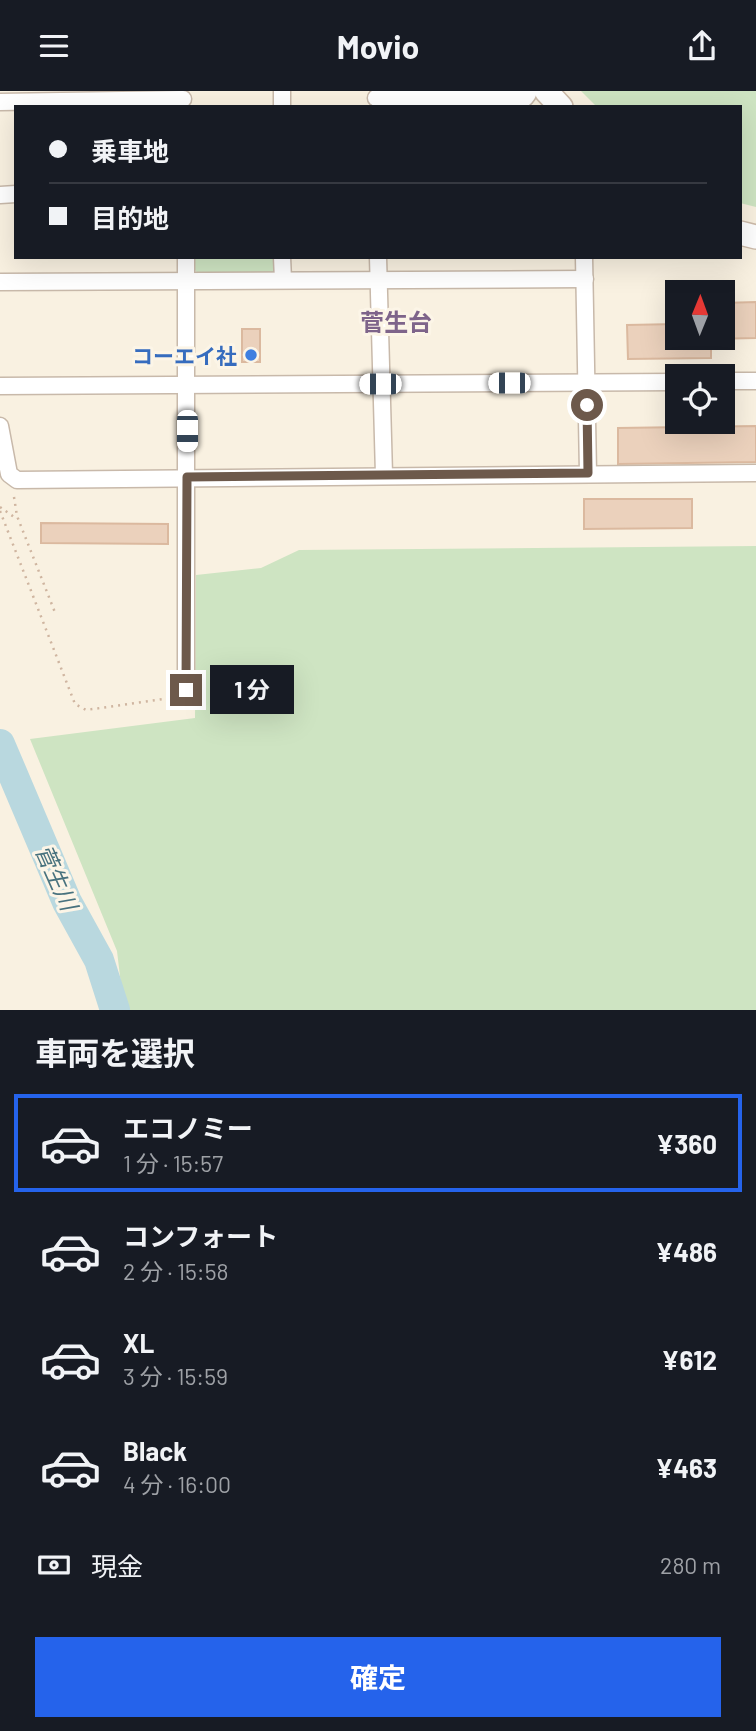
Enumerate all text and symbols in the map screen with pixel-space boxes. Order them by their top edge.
icon: menu [35,27,73,65]
text: Movio [337,27,419,65]
icon: share [683,27,721,65]
text: 乗車地 [91,135,169,166]
text: 目的地 [91,202,169,233]
north arrow [665,280,735,350]
map controls [665,280,735,434]
district label: 菅生台 [360,307,432,336]
place label: コーエイ社 [132,343,237,368]
marker: コーエイ社 [243,347,259,363]
button: locate [665,364,735,434]
car [489,373,531,394]
car [360,374,402,395]
route start [571,389,603,421]
car [177,410,198,452]
callout: 1 分 [210,665,294,715]
route end [170,674,202,706]
text: 1 分 [234,675,270,703]
water label: 菅生川 [30,840,85,917]
text: 車両を選択 [35,1033,195,1071]
icon: car [39,1112,102,1175]
text: エコノミー [123,1112,253,1143]
text: ¥360 [656,1128,717,1159]
text: 1 分 · 15:57 [123,1149,223,1177]
icon: car [39,1220,102,1283]
text: コンフォート [123,1220,278,1251]
text: ¥486 [655,1236,717,1267]
text: 2 分 · 15:58 [123,1257,228,1285]
text: XL [123,1327,154,1358]
icon: car [39,1328,102,1391]
text: ¥612 [662,1344,717,1375]
text: 3 分 · 15:59 [123,1362,228,1390]
text: Black [123,1435,187,1466]
icon: car [39,1436,102,1499]
text: ¥463 [655,1452,717,1483]
text: 4 分 · 16:00 [123,1470,231,1498]
icon: cash [35,1546,73,1584]
text: 現金 [91,1550,143,1581]
text: 280 m [660,1551,721,1579]
button: 確定 [35,1637,721,1717]

